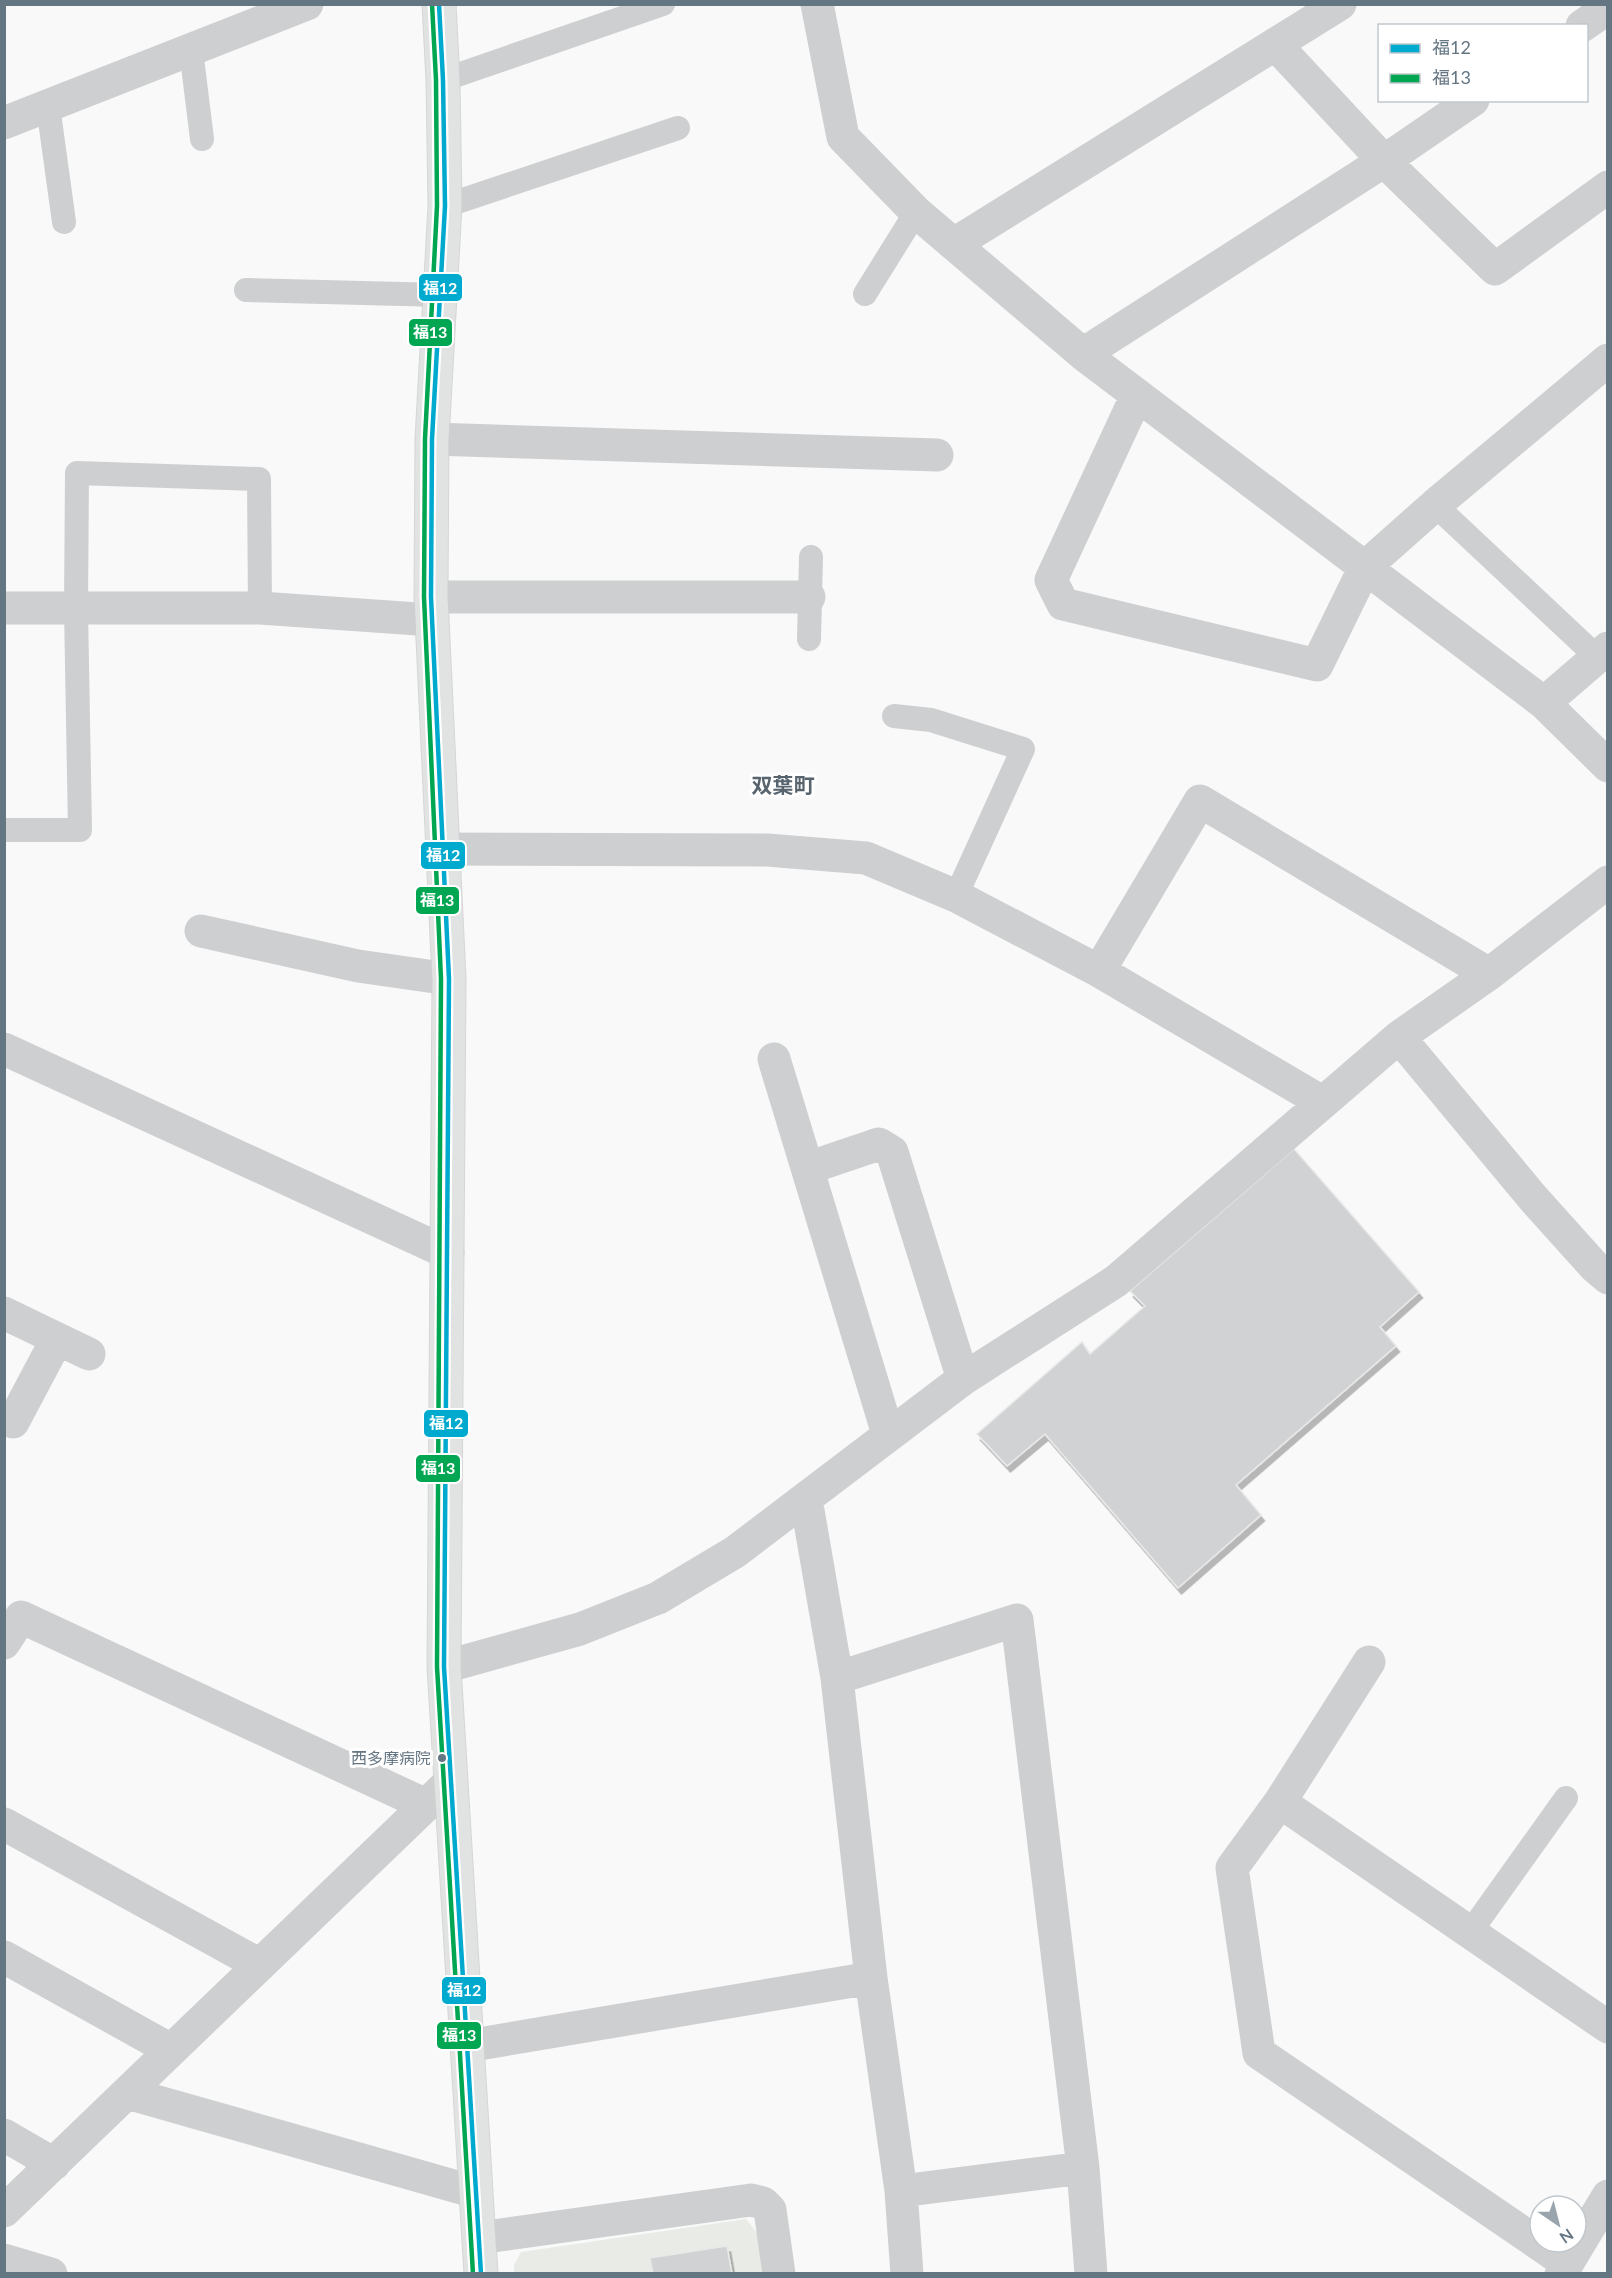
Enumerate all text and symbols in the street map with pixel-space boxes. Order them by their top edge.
legend [1378,24,1588,102]
text: 福12 [1432,36,1471,58]
text: 福13 [1432,66,1471,88]
line badge: 福12 [418,273,463,302]
text: 福12 [423,278,457,297]
line badge: 福13 [408,318,453,347]
text: 福13 [413,322,447,341]
district label: 双葉町 [752,772,815,797]
line badge: 福12 [420,841,466,870]
text: 福12 [426,845,460,864]
line badge: 福13 [415,886,460,915]
text: 福13 [420,890,454,909]
line badge: 福12 [423,1409,469,1438]
text: 福12 [429,1413,463,1432]
line badge: 福13 [415,1454,461,1483]
text: 福13 [421,1458,455,1477]
place label: 西多摩病院 [351,1748,431,1767]
marker: 西多摩病院 [436,1752,448,1764]
line badge: 福12 [441,1976,487,2005]
text: 福12 [447,1980,481,1999]
line badge: 福13 [436,2021,482,2050]
text: 福13 [442,2025,476,2044]
north arrow [1528,2194,1588,2254]
text: N [1556,2225,1577,2248]

